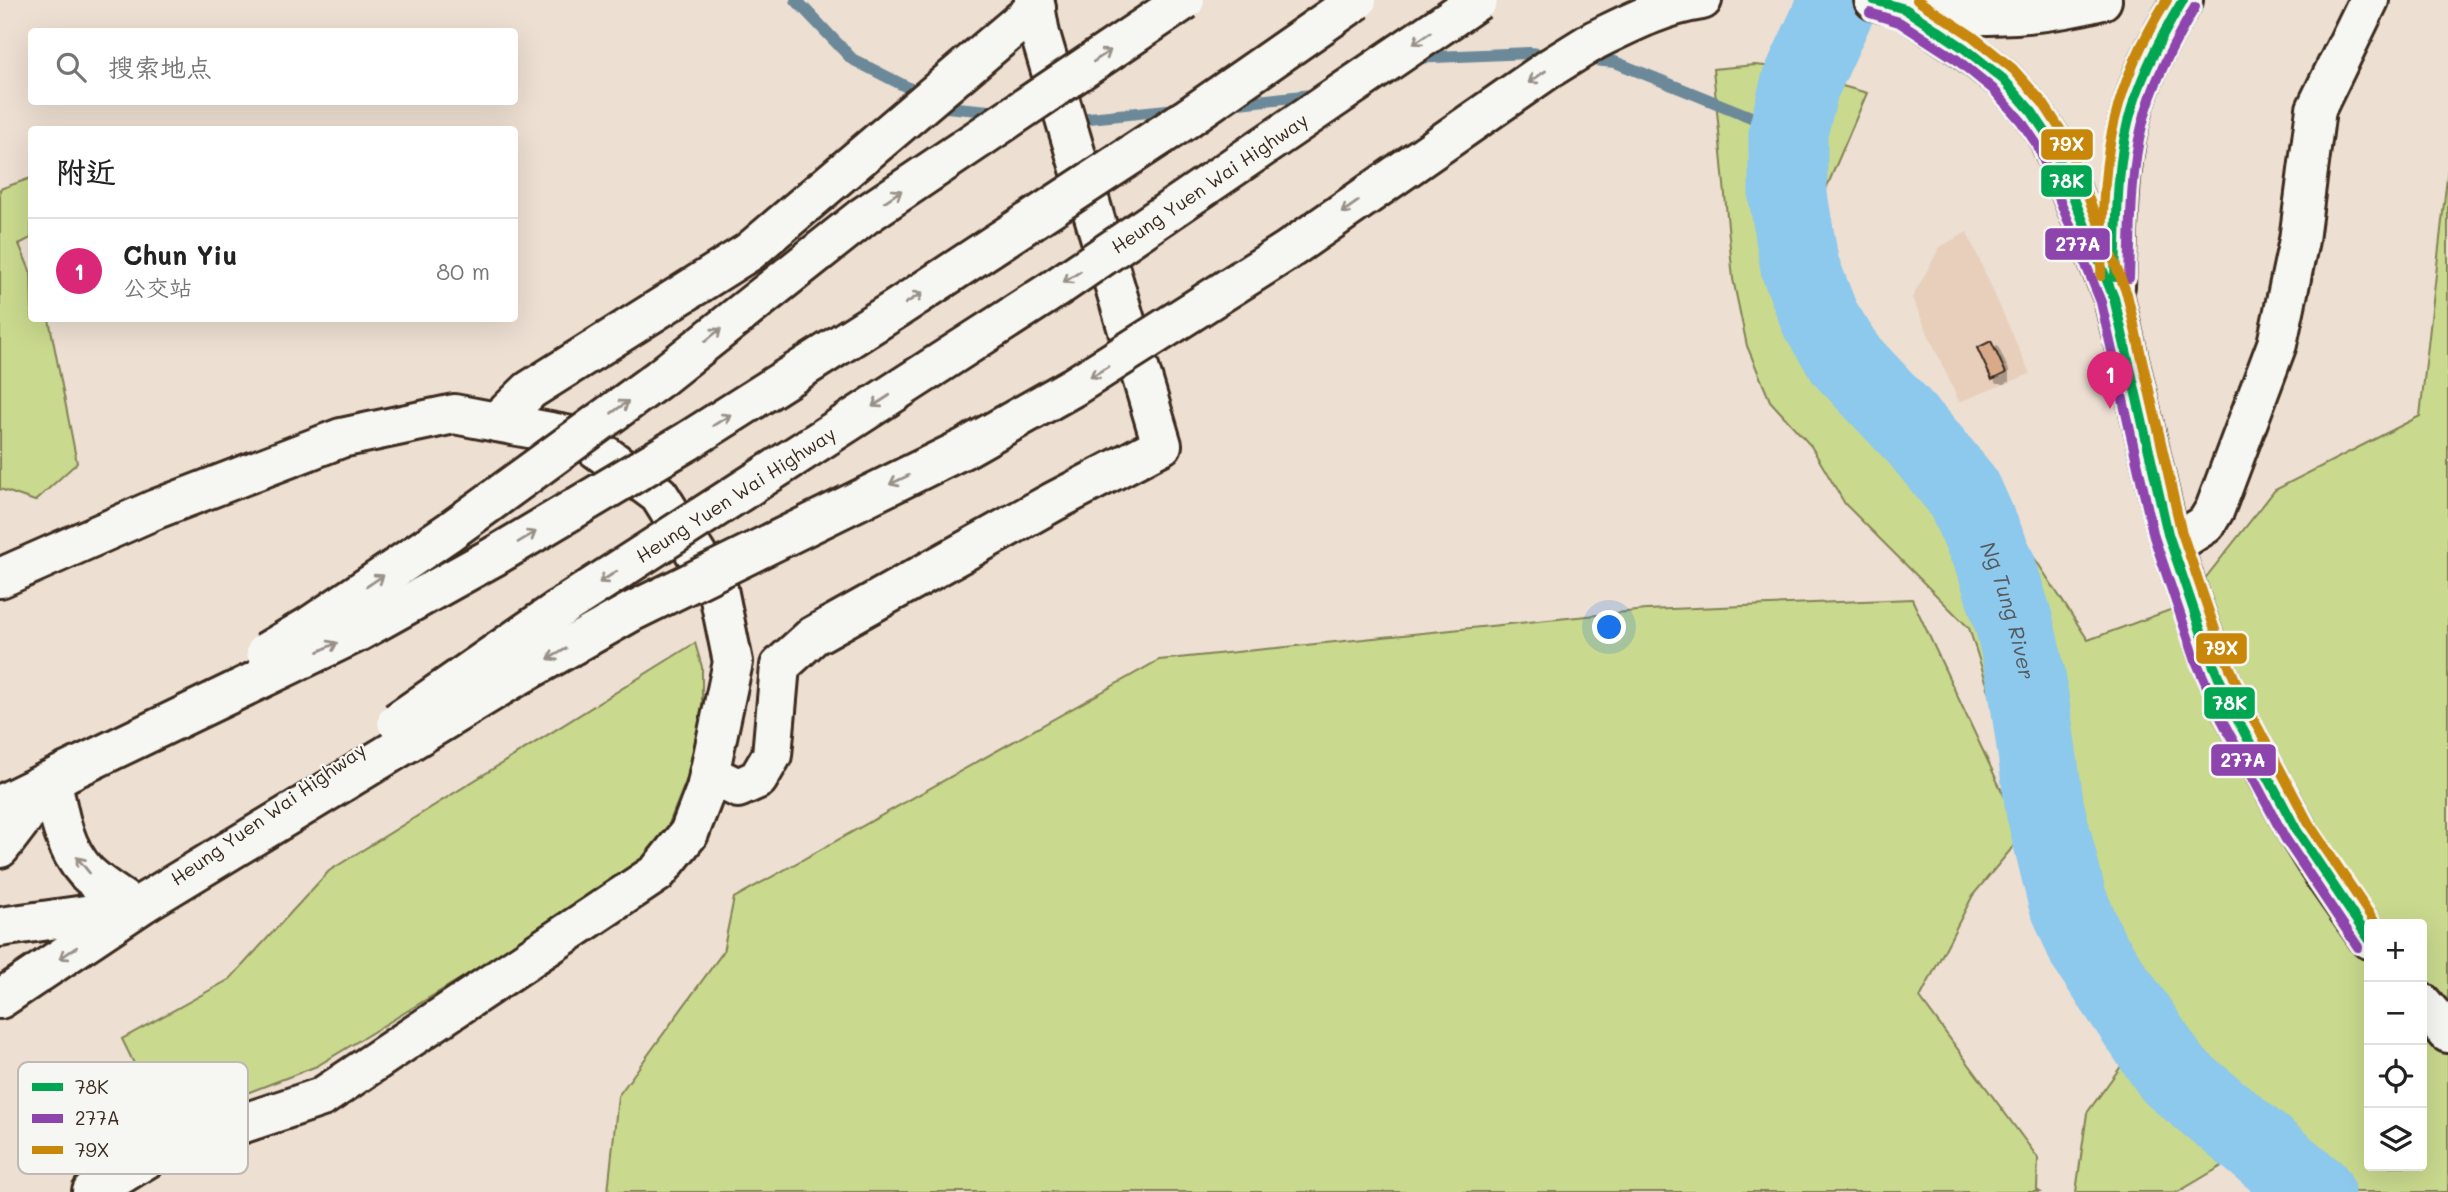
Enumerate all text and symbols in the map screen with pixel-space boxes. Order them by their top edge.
search box [28,28,518,105]
one-way arrow [1413,31,1432,46]
icon: search [52,48,90,86]
one-way arrow [1092,49,1112,63]
text: 搜索地点 [108,50,212,84]
one-way arrow [1528,70,1547,84]
street label: Heung Yuen Wai Highway [1106,107,1312,259]
line badge: 79X [2040,128,2094,161]
text: 79X [2050,131,2085,156]
text: 附近 [56,151,116,191]
line badge: 78K [2040,164,2093,198]
text: 78K [2050,168,2084,193]
one-way arrow [883,189,903,203]
one-way arrow [1341,200,1360,214]
line badge: 277A [2044,227,2111,261]
text: 277A [2055,231,2101,256]
text: Chun Yiu [123,238,237,272]
text: 1 [74,256,84,286]
text: 80 m [436,256,490,286]
one-way arrow [1063,270,1082,284]
text: 公交站 [123,272,192,302]
one-way arrow [903,290,923,304]
one-way arrow [703,328,722,343]
pin: 1 [2087,351,2133,409]
one-way arrow [1089,365,1109,379]
one-way arrow [872,394,892,408]
one-way arrow [610,399,629,414]
one-way arrow [711,412,731,426]
street label: Heung Yuen Wai Highway [631,421,840,568]
one-way arrow [889,474,910,488]
one-way arrow [516,530,536,544]
water label: Ng Tung River [1975,537,2042,682]
one-way arrow [599,570,618,585]
one-way arrow [365,574,385,588]
your location [1592,610,1626,644]
line badge: 79X [2195,632,2248,665]
text: 79X [2204,635,2239,660]
one-way arrow [317,640,338,653]
one-way arrow [548,647,568,661]
line badge: 78K [2203,686,2256,720]
text: 78K [2213,690,2247,715]
street label: Heung Yuen Wai Highway [165,737,370,891]
line badge: 277A [2210,743,2277,777]
text: 277A [2220,747,2266,772]
one-way arrow [75,856,91,874]
map controls [2364,919,2427,1171]
button: + [2364,919,2427,982]
one-way arrow [59,946,78,960]
button: − [2364,982,2427,1045]
button: locate [2364,1045,2427,1108]
legend [18,1062,248,1174]
text: 78K [75,1074,109,1099]
text: 277A [75,1105,120,1130]
button: layers [2364,1108,2427,1171]
text: 79X [75,1137,109,1162]

